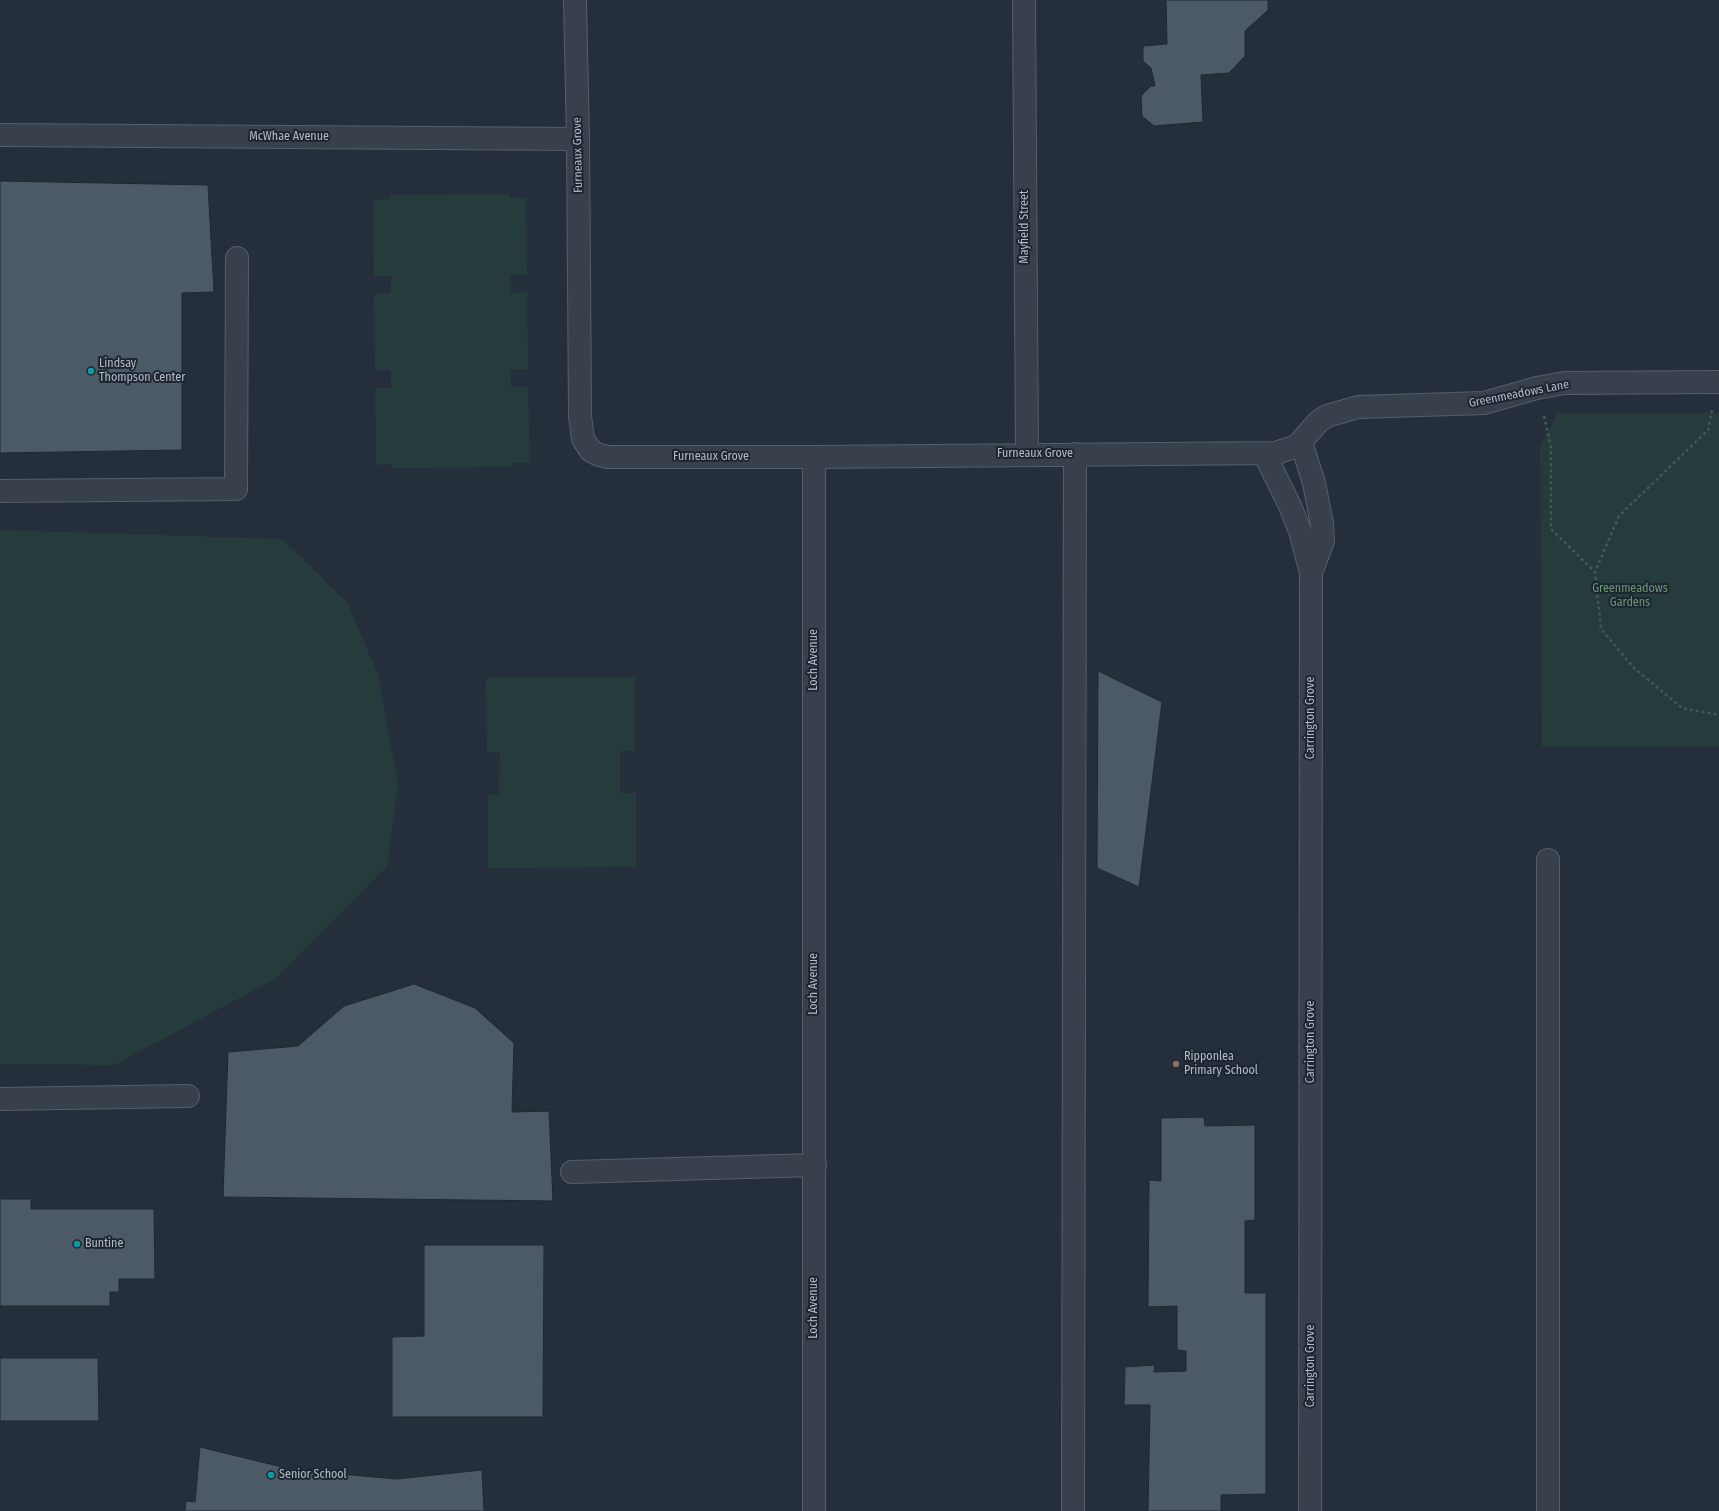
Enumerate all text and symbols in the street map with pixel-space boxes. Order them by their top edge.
street label: Furneaux Grove [570,117,586,193]
street label: McWhae Avenue [249,130,329,144]
street label: Mayfield Street [1018,190,1032,264]
place label: Lindsay Thompson Center [99,357,185,385]
marker: Lindsay Thompson Center [86,366,96,376]
street label: Greenmeadows Lane [1468,377,1570,411]
street label: Furneaux Grove [997,447,1073,461]
street label: Furneaux Grove [673,450,749,464]
park label: Greenmeadows Gardens [1592,582,1668,610]
street label: Loch Avenue [807,629,821,691]
street label: Carrington Grove [1304,677,1318,759]
street label: Loch Avenue [807,953,821,1015]
street label: Carrington Grove [1304,1001,1318,1083]
place label: Ripponlea Primary School [1184,1050,1258,1078]
marker: Ripponlea Primary School [1171,1059,1181,1069]
place label: Buntine [85,1237,123,1251]
marker: Buntine [72,1239,82,1249]
street label: Loch Avenue [807,1277,821,1339]
street label: Carrington Grove [1304,1325,1318,1407]
place label: Senior School [279,1468,347,1482]
marker: Senior School [266,1470,276,1480]

